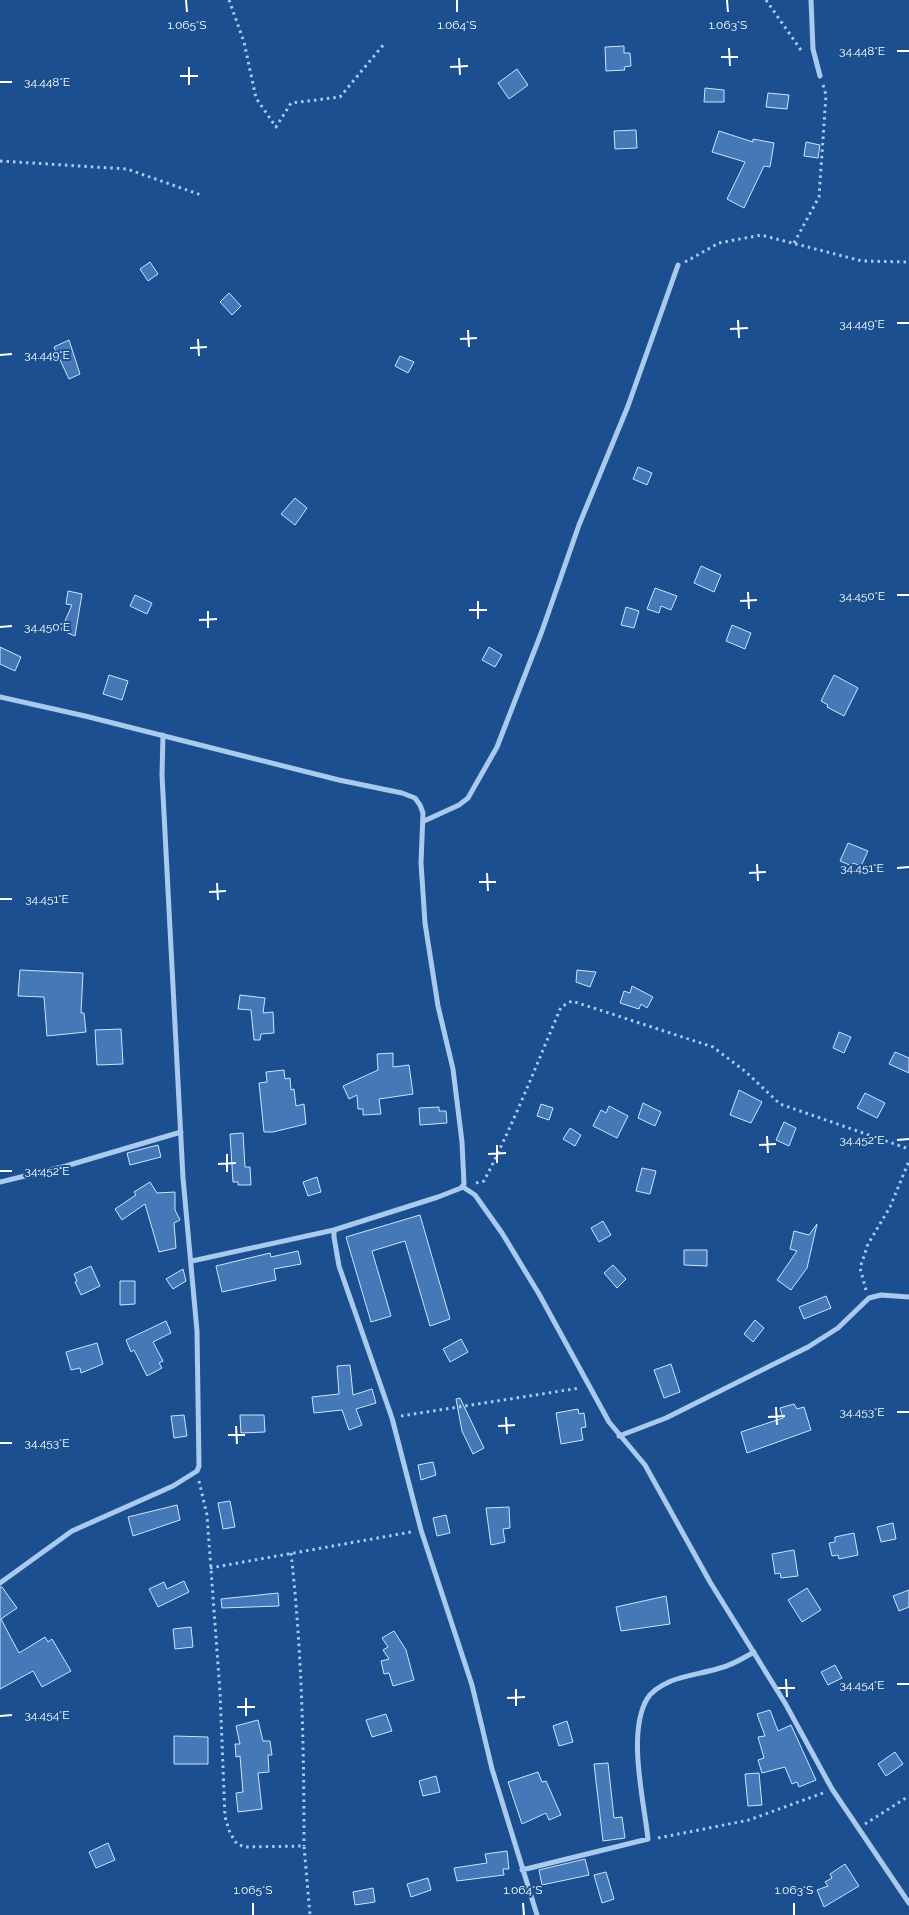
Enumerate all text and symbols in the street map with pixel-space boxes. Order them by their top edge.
text: 1.065°S [167,18,207,32]
text: 1.064°S [438,18,476,32]
text: 1.063°S [709,18,747,32]
text: 34.448°E [839,44,885,58]
text: 34.448°E [24,75,70,89]
text: 34.449°E [839,317,885,331]
text: 34.449°E [24,348,70,362]
text: 34.450°E [839,589,885,603]
text: 34.450°E [24,620,70,634]
text: 34.451°E [840,861,884,875]
text: 34.451°E [25,892,69,906]
text: 34.452°E [840,1133,884,1147]
text: 34.452°E [25,1164,69,1178]
text: 34.453°E [840,1405,884,1419]
text: 34.453°E [25,1436,69,1450]
text: 34.454°E [839,1678,885,1692]
text: 34.454°E [24,1708,70,1722]
text: 1.065°S [233,1883,273,1897]
text: 1.064°S [504,1883,542,1897]
text: 1.063°S [775,1883,813,1897]

